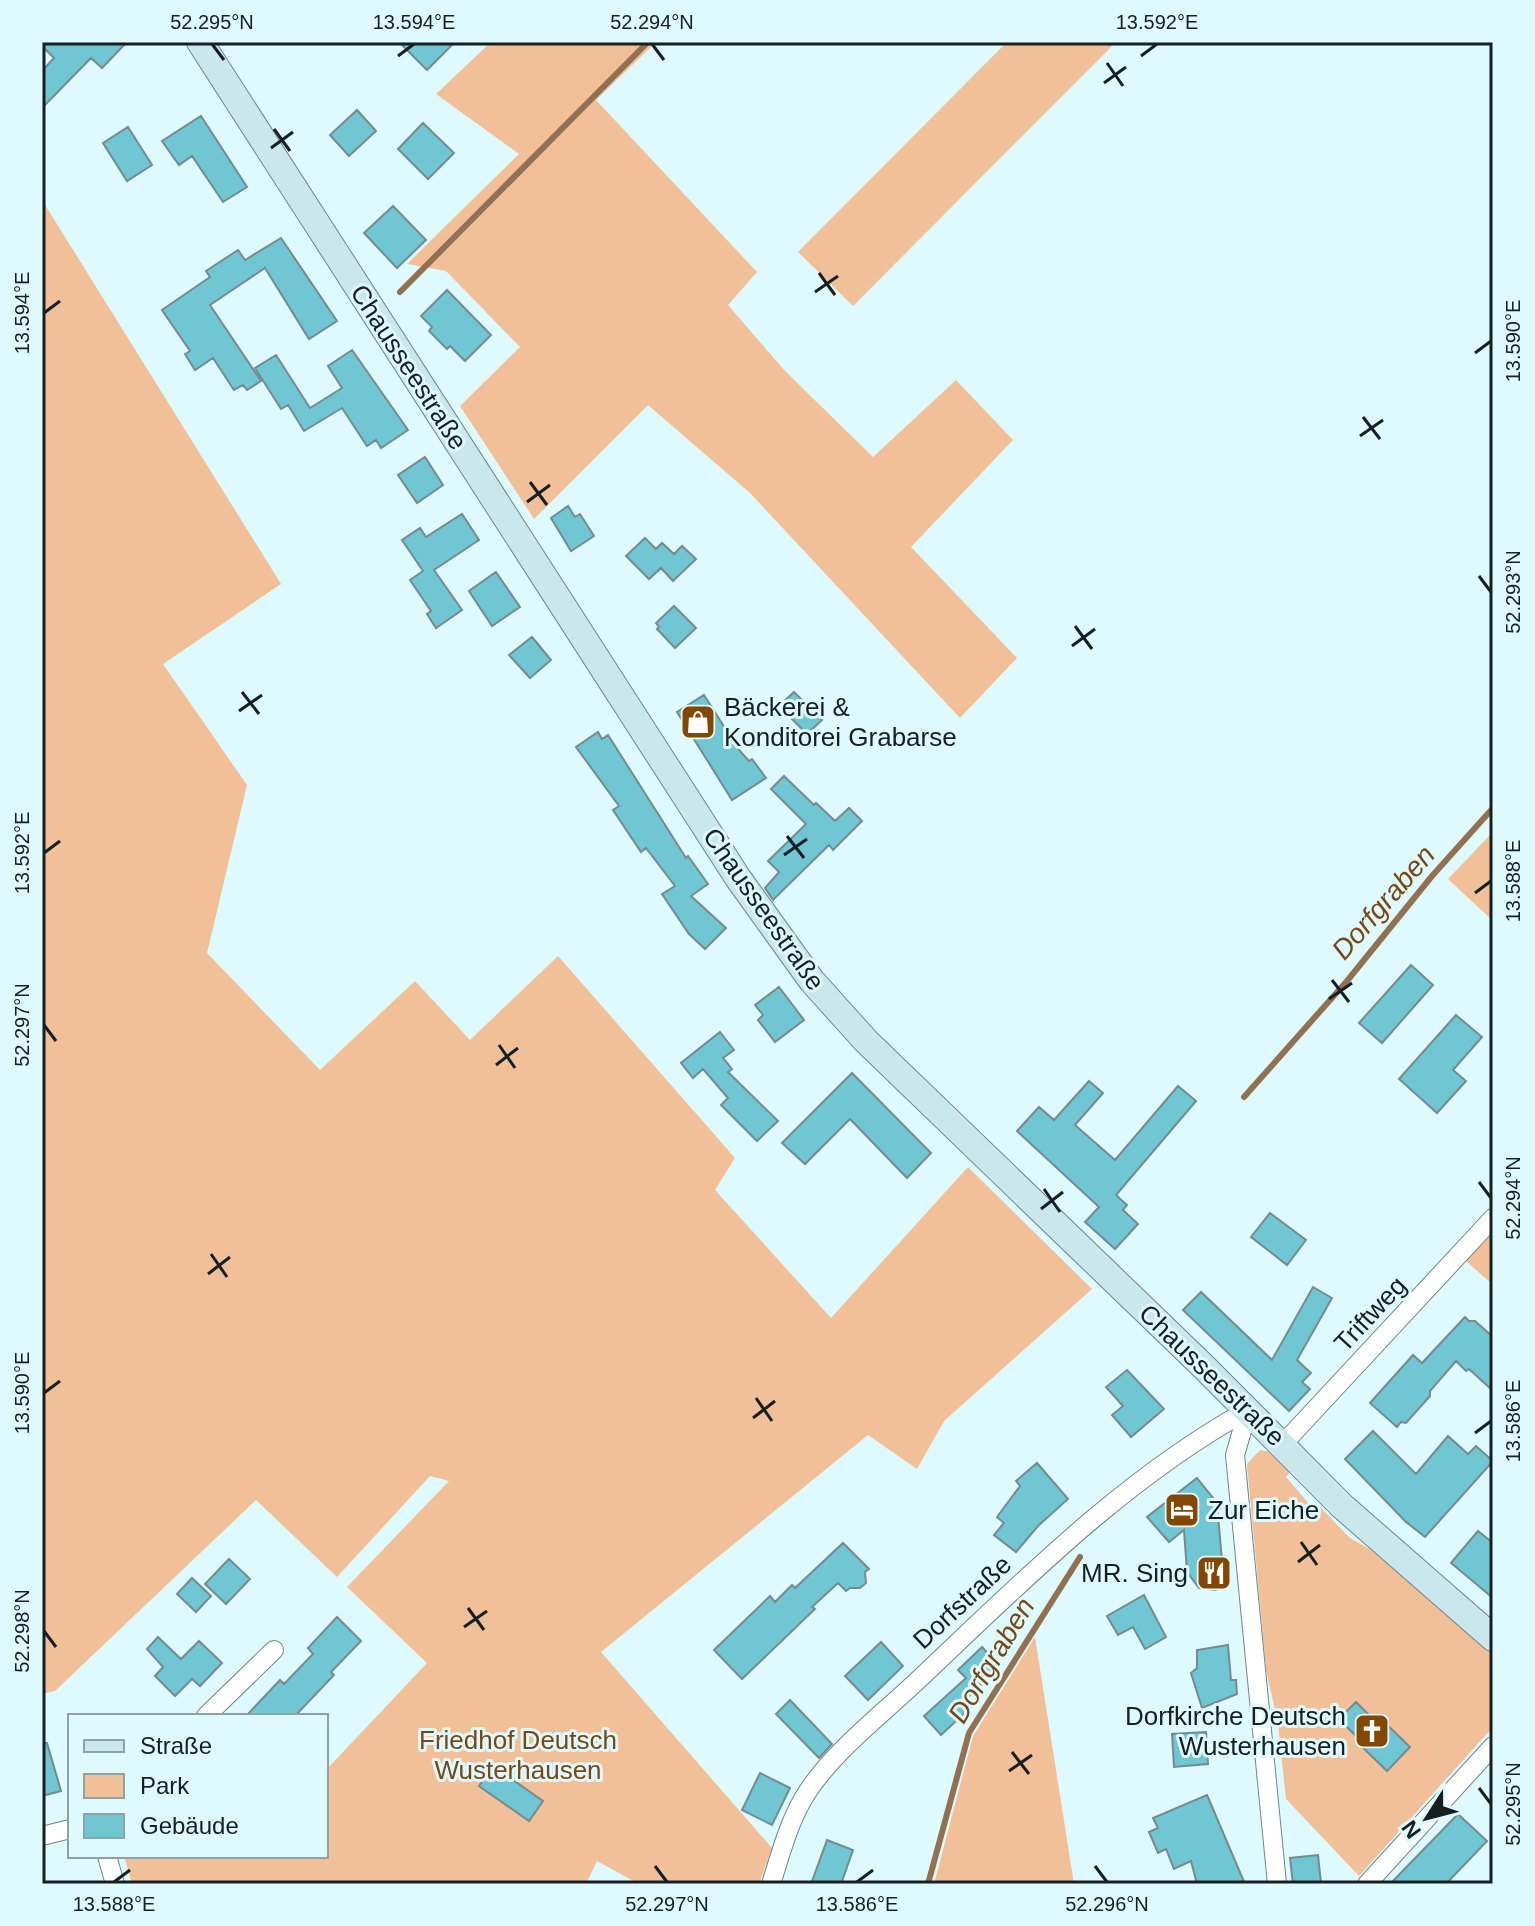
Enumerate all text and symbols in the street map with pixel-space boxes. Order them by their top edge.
text: 52.295°N [170,11,254,33]
text: 13.594°E [373,11,455,33]
text: 52.294°N [610,11,694,33]
text: 13.592°E [1116,11,1198,33]
text: 13.594°E [11,272,33,354]
street label: Chausseestraße [344,279,474,455]
text: 13.590°E [1502,300,1524,382]
text: 52.293°N [1502,550,1524,634]
place label: Bäckerei & Konditorei Grabarse [724,692,957,752]
shop icon: Bäckerei & Konditorei Grabarse [679,703,717,741]
text: 13.592°E [11,812,33,894]
street label: Chausseestraße [697,822,831,996]
water label: Dorfgraben [1326,839,1441,965]
text: 13.588°E [1502,840,1524,922]
text: 52.297°N [11,983,33,1067]
text: 52.294°N [1502,1156,1524,1240]
street label: Triftweg [1328,1270,1412,1358]
street label: Chausseestraße [1133,1298,1291,1452]
text: 13.590°E [11,1352,33,1434]
text: 13.586°E [1502,1380,1524,1462]
hotel icon: Zur Eiche [1163,1491,1201,1529]
place label: Zur Eiche [1208,1495,1319,1525]
street label: Dorfstraße [907,1549,1017,1655]
restaurant icon: MR. Sing [1195,1554,1233,1592]
place label: MR. Sing [1081,1558,1188,1588]
text: 52.298°N [11,1589,33,1673]
water label: Dorfgraben [942,1592,1041,1728]
place label: Dorfkirche Deutsch Wusterhausen [1125,1701,1346,1761]
church icon: Dorfkirche Deutsch Wusterhausen [1353,1712,1391,1750]
legend [68,1714,328,1858]
park label: Friedhof Deutsch Wusterhausen [419,1725,617,1785]
text: Straße [140,1732,212,1759]
text: 52.295°N [1502,1762,1524,1846]
text: Park [140,1772,190,1799]
north arrow [1387,1778,1467,1858]
text: Gebäude [140,1812,239,1839]
text: N [1396,1816,1426,1843]
text: 13.588°E [73,1893,155,1915]
text: 52.297°N [625,1893,709,1915]
text: 13.586°E [816,1893,898,1915]
text: 52.296°N [1065,1893,1149,1915]

